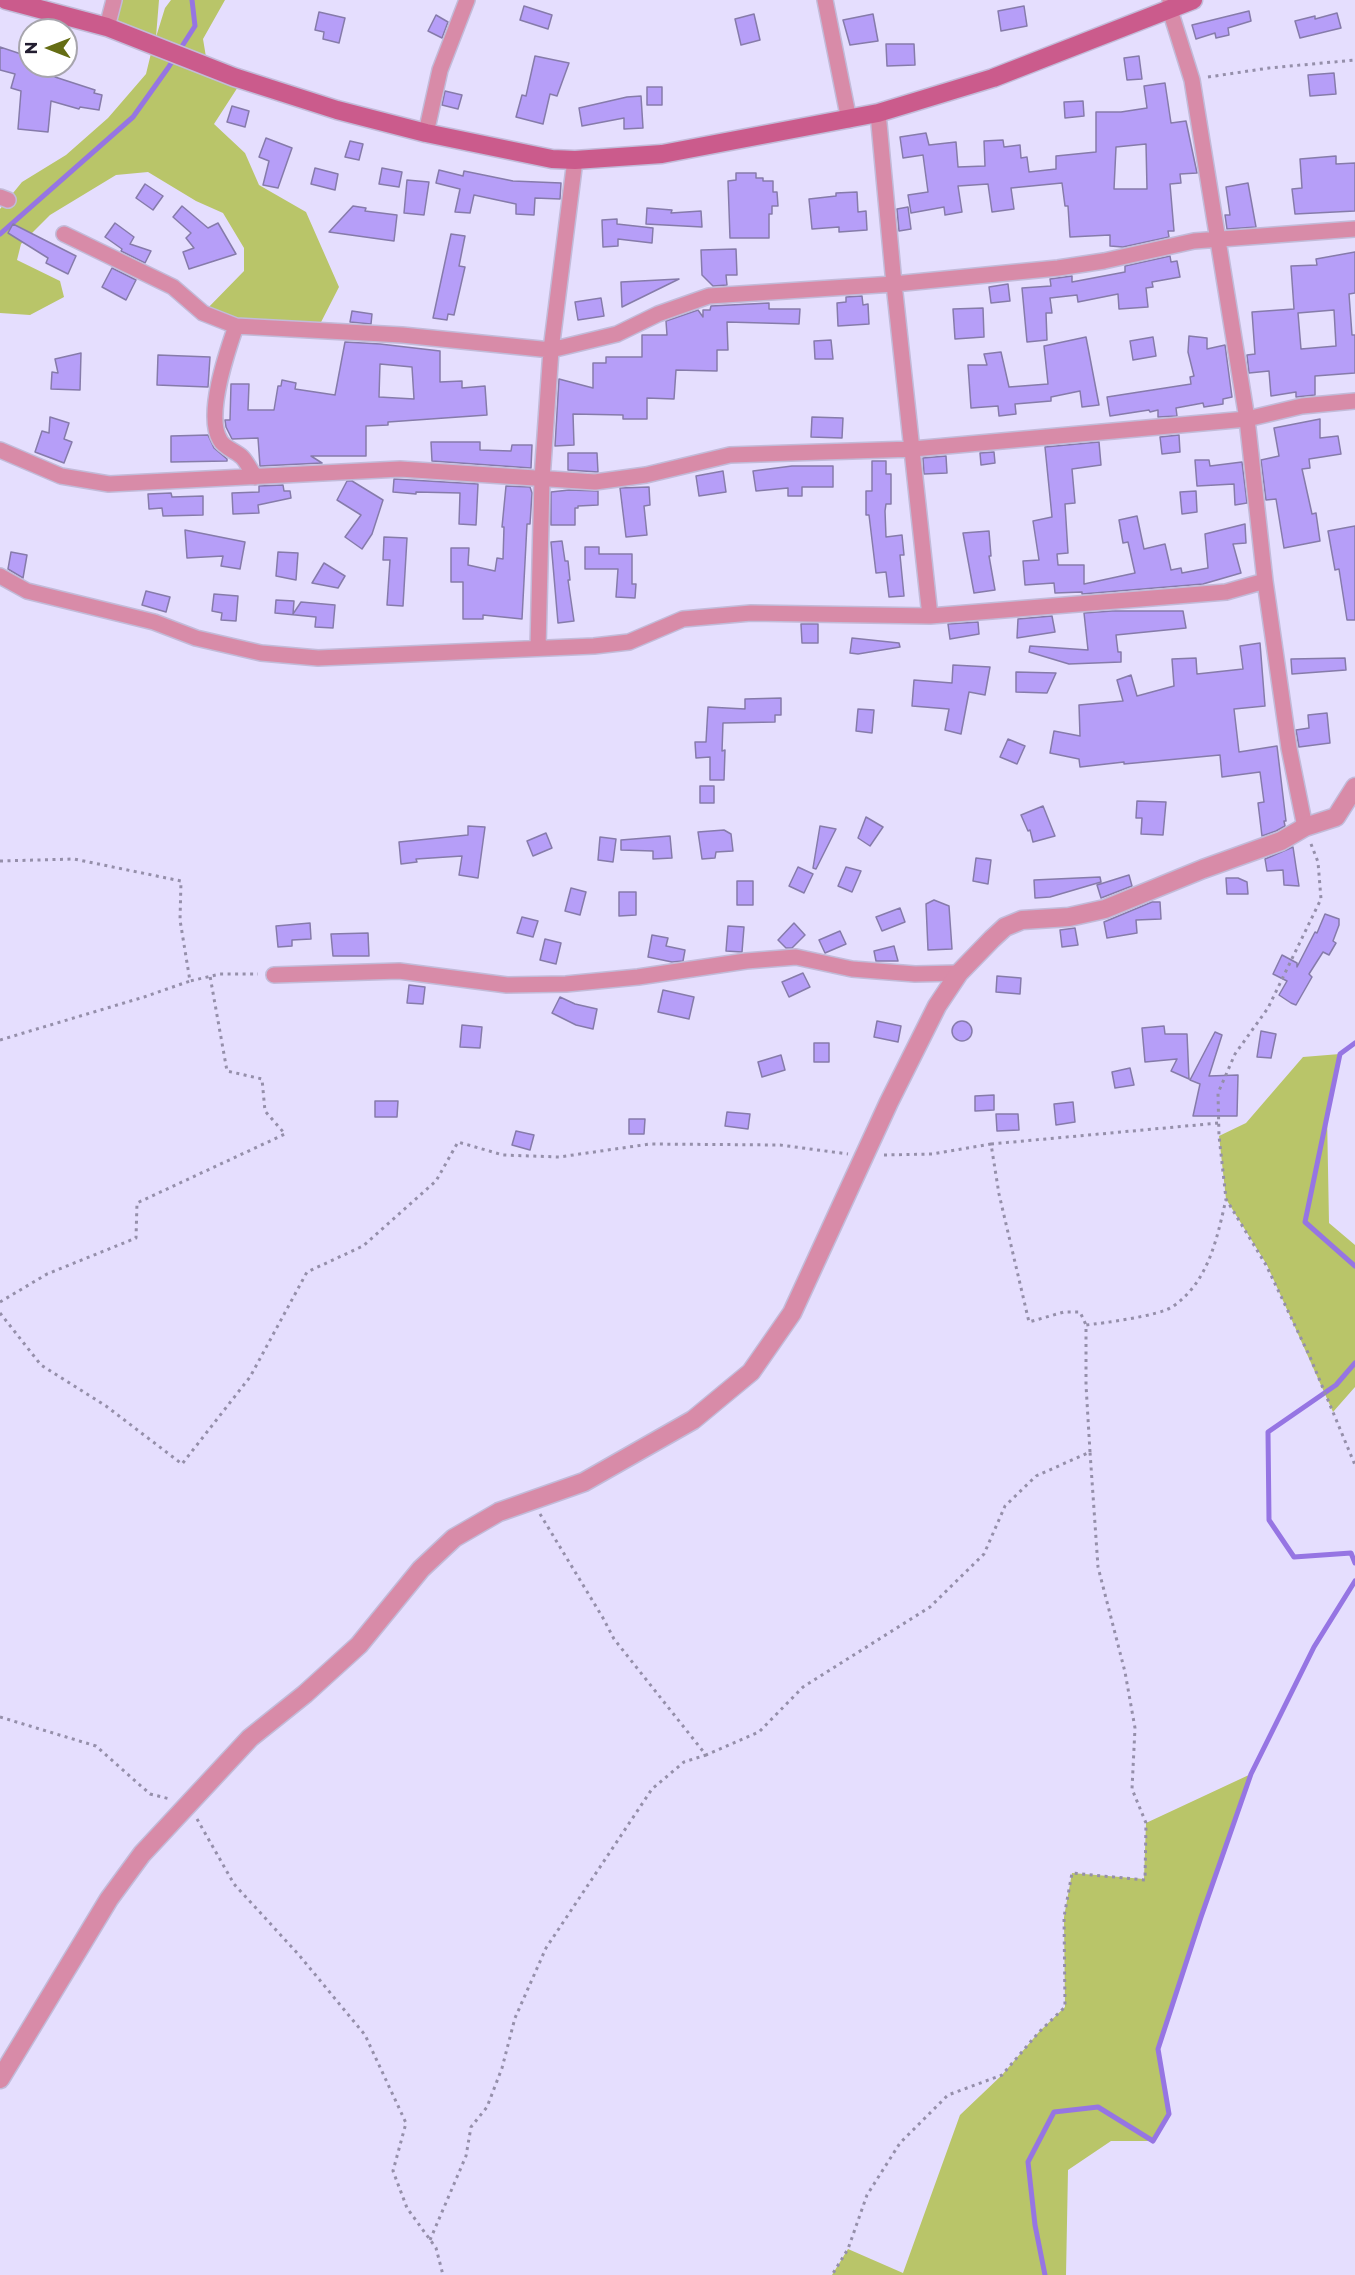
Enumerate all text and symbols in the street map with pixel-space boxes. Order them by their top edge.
north arrow [18,18,78,78]
text: N [22,42,41,54]

